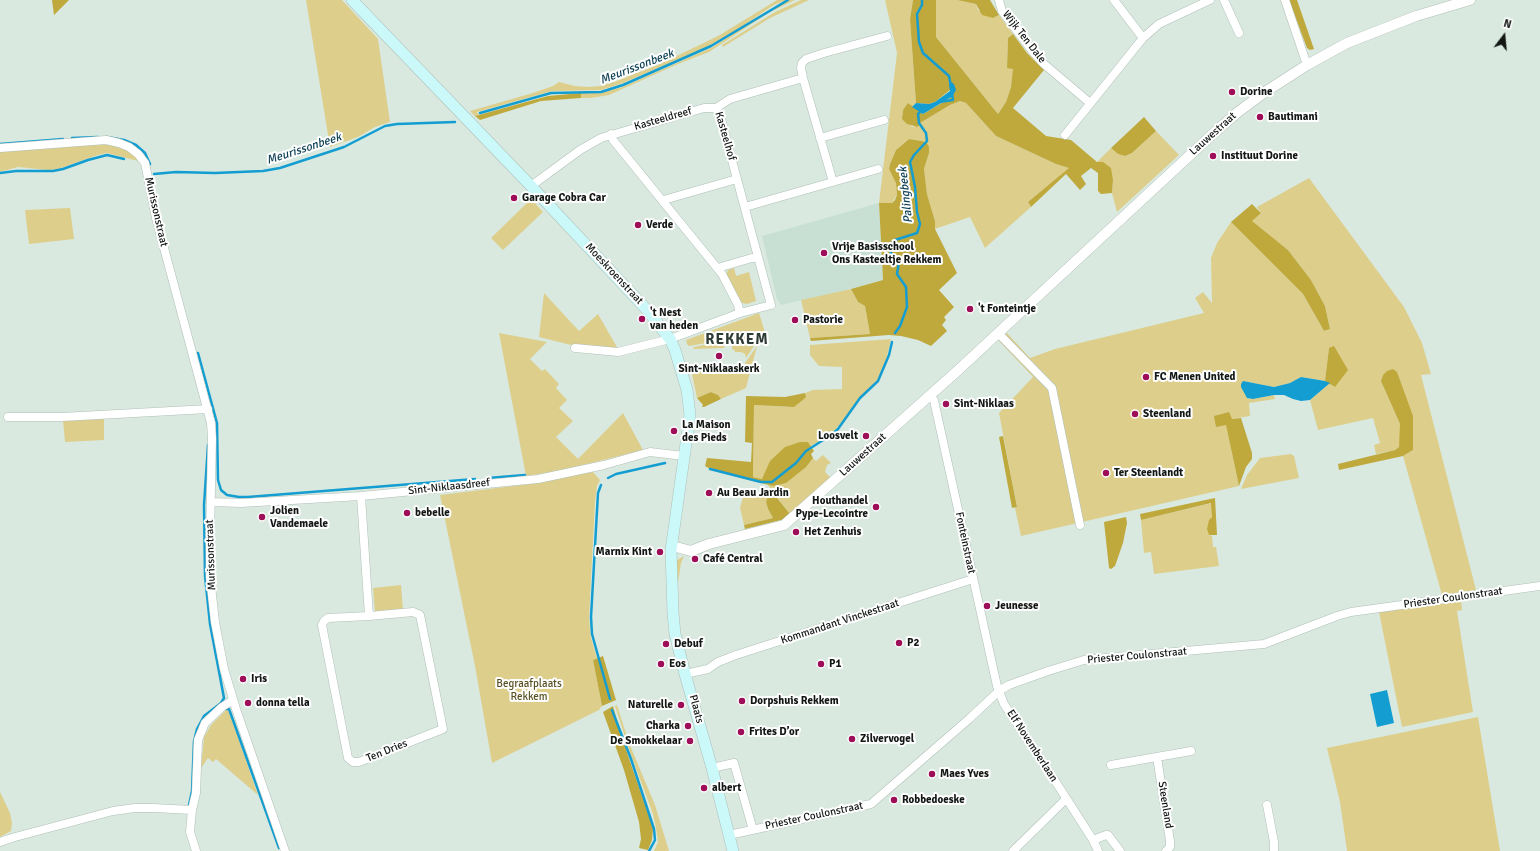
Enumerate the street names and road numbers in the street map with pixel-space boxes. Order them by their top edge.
street label: Wijk Ten Dale [999,8,1049,66]
street label: Kasteeldreef [633,104,693,134]
street label: Kasteelhof [712,110,738,162]
street label: Lauwestraat [1187,110,1239,158]
street label: Murissonstraat [142,176,170,248]
street label: Moeskroenstraat [582,241,646,307]
street label: Lauwestraat [837,431,889,479]
street label: Sint-Niklaasdreef [407,476,491,498]
street label: Fonteinstraat [952,511,978,575]
street label: Murissonstraat [203,519,219,591]
street label: Priester Coulonstraat [1403,585,1503,611]
street label: Kommandant Vinckestraat [779,597,901,647]
street label: Priester Coulonstraat [1087,645,1187,667]
street label: Plaats [686,693,706,725]
street label: Elf Novemberlaan [1004,707,1060,785]
street label: Ten Dries [365,737,409,765]
street label: Steenland [1155,780,1175,830]
street label: Priester Coulonstraat [764,799,864,833]

